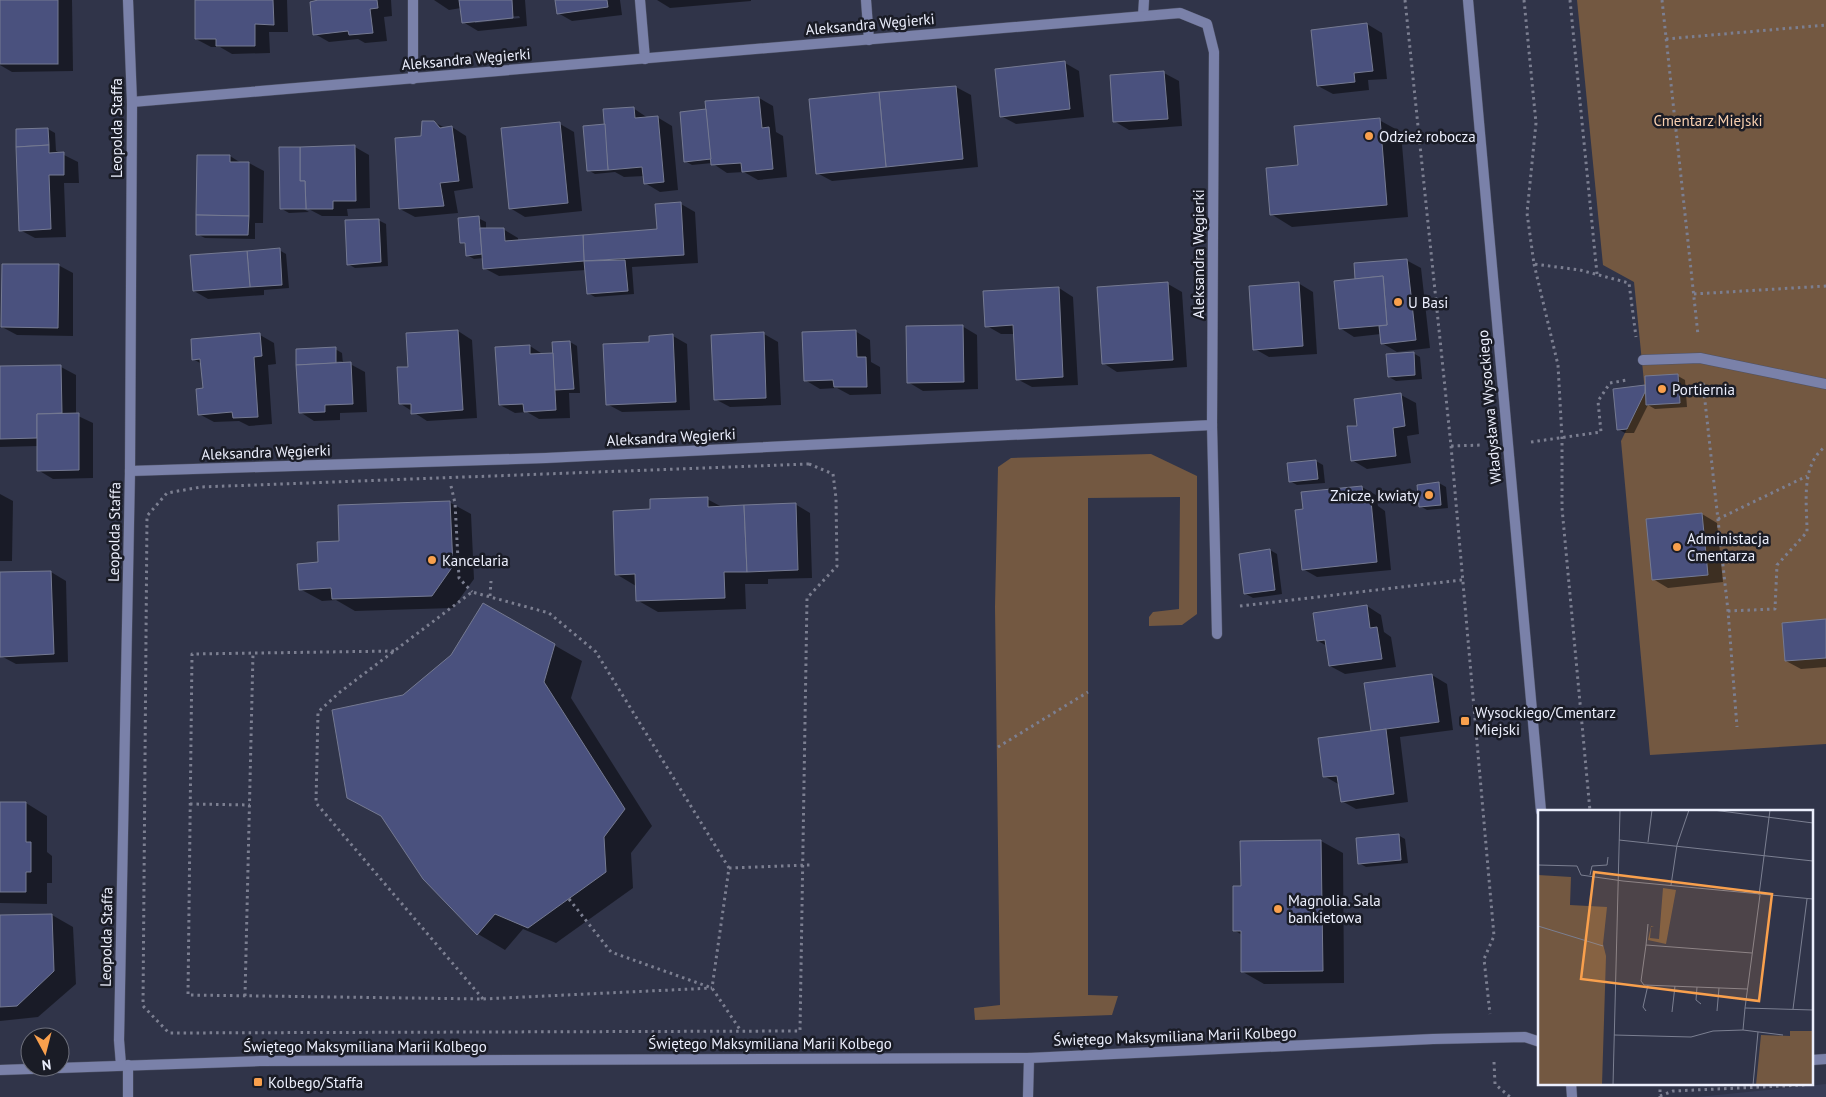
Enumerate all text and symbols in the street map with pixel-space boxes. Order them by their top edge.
street label: Aleksandra Węgierki [805,9,935,39]
street label: Aleksandra Węgierki [401,44,531,74]
street label: Leopolda Staffa [107,78,126,178]
park label: Cmentarz Miejski [1653,111,1763,130]
place label: Odzież robocza [1379,127,1476,146]
marker: Odzież robocza [1363,130,1375,142]
street label: Aleksandra Węgierki [1189,189,1208,319]
place label: U Basi [1408,293,1448,312]
marker: U Basi [1392,296,1404,308]
street label: Władysława Wysockiego [1473,329,1505,485]
place label: Portiernia [1672,380,1735,399]
marker: Portiernia [1656,383,1668,395]
street label: Aleksandra Węgierki [606,424,736,450]
street label: Aleksandra Węgierki [201,440,331,464]
street label: Leopolda Staffa [104,482,124,582]
place label: Znicze, kwiaty [1330,486,1419,505]
marker: Znicze, kwiaty [1423,489,1435,501]
place label: Administacja Cmentarza [1687,529,1769,565]
marker: Administacja Cmentarza [1671,541,1683,553]
place label: Kancelaria [442,551,509,570]
marker: Kancelaria [426,554,438,566]
place label: Wysockiego/Cmentarz Miejski [1475,703,1616,739]
marker: Wysockiego/Cmentarz Miejski [1459,715,1471,727]
inset map [1538,810,1814,1084]
street label: Leopolda Staffa [96,887,116,987]
place label: Magnolia. Sala bankietowa [1288,891,1381,927]
marker: Magnolia. Sala bankietowa [1272,903,1284,915]
street label: Świętego Maksymiliana Marii Kolbego [1053,1022,1297,1050]
north arrow [20,1027,70,1077]
street label: Świętego Maksymiliana Marii Kolbego [648,1034,892,1053]
street label: Świętego Maksymiliana Marii Kolbego [243,1037,487,1056]
text: N [41,1055,52,1074]
place label: Kolbego/Staffa [268,1073,363,1092]
marker: Kolbego/Staffa [252,1076,264,1088]

